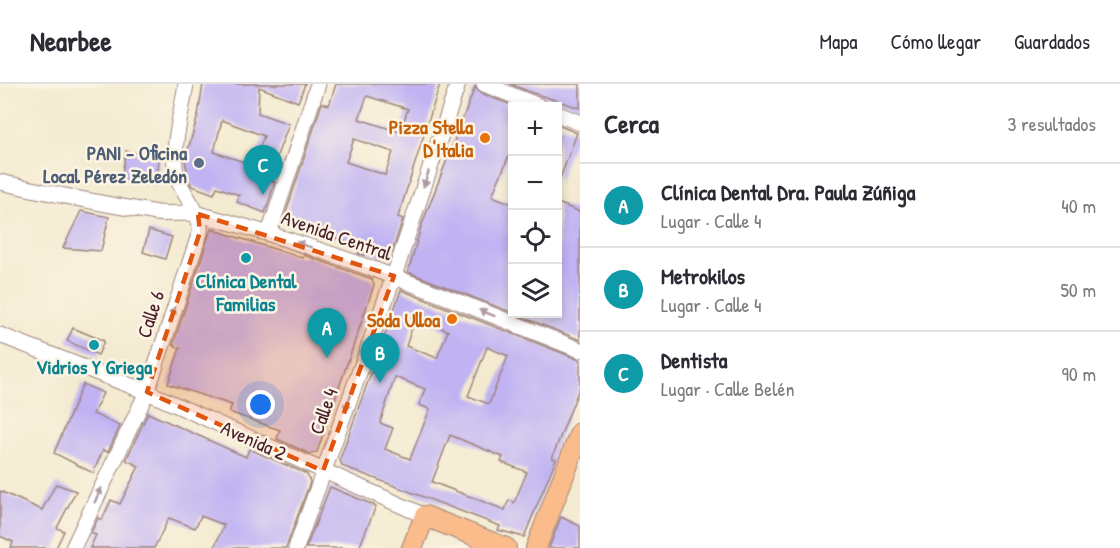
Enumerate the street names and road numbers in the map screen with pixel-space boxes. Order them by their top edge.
street label: Avenida Central [278,203,396,267]
street label: Calle 6 [130,287,170,341]
street label: Calle 4 [302,384,344,438]
street label: Avenida 2 [217,414,292,467]

